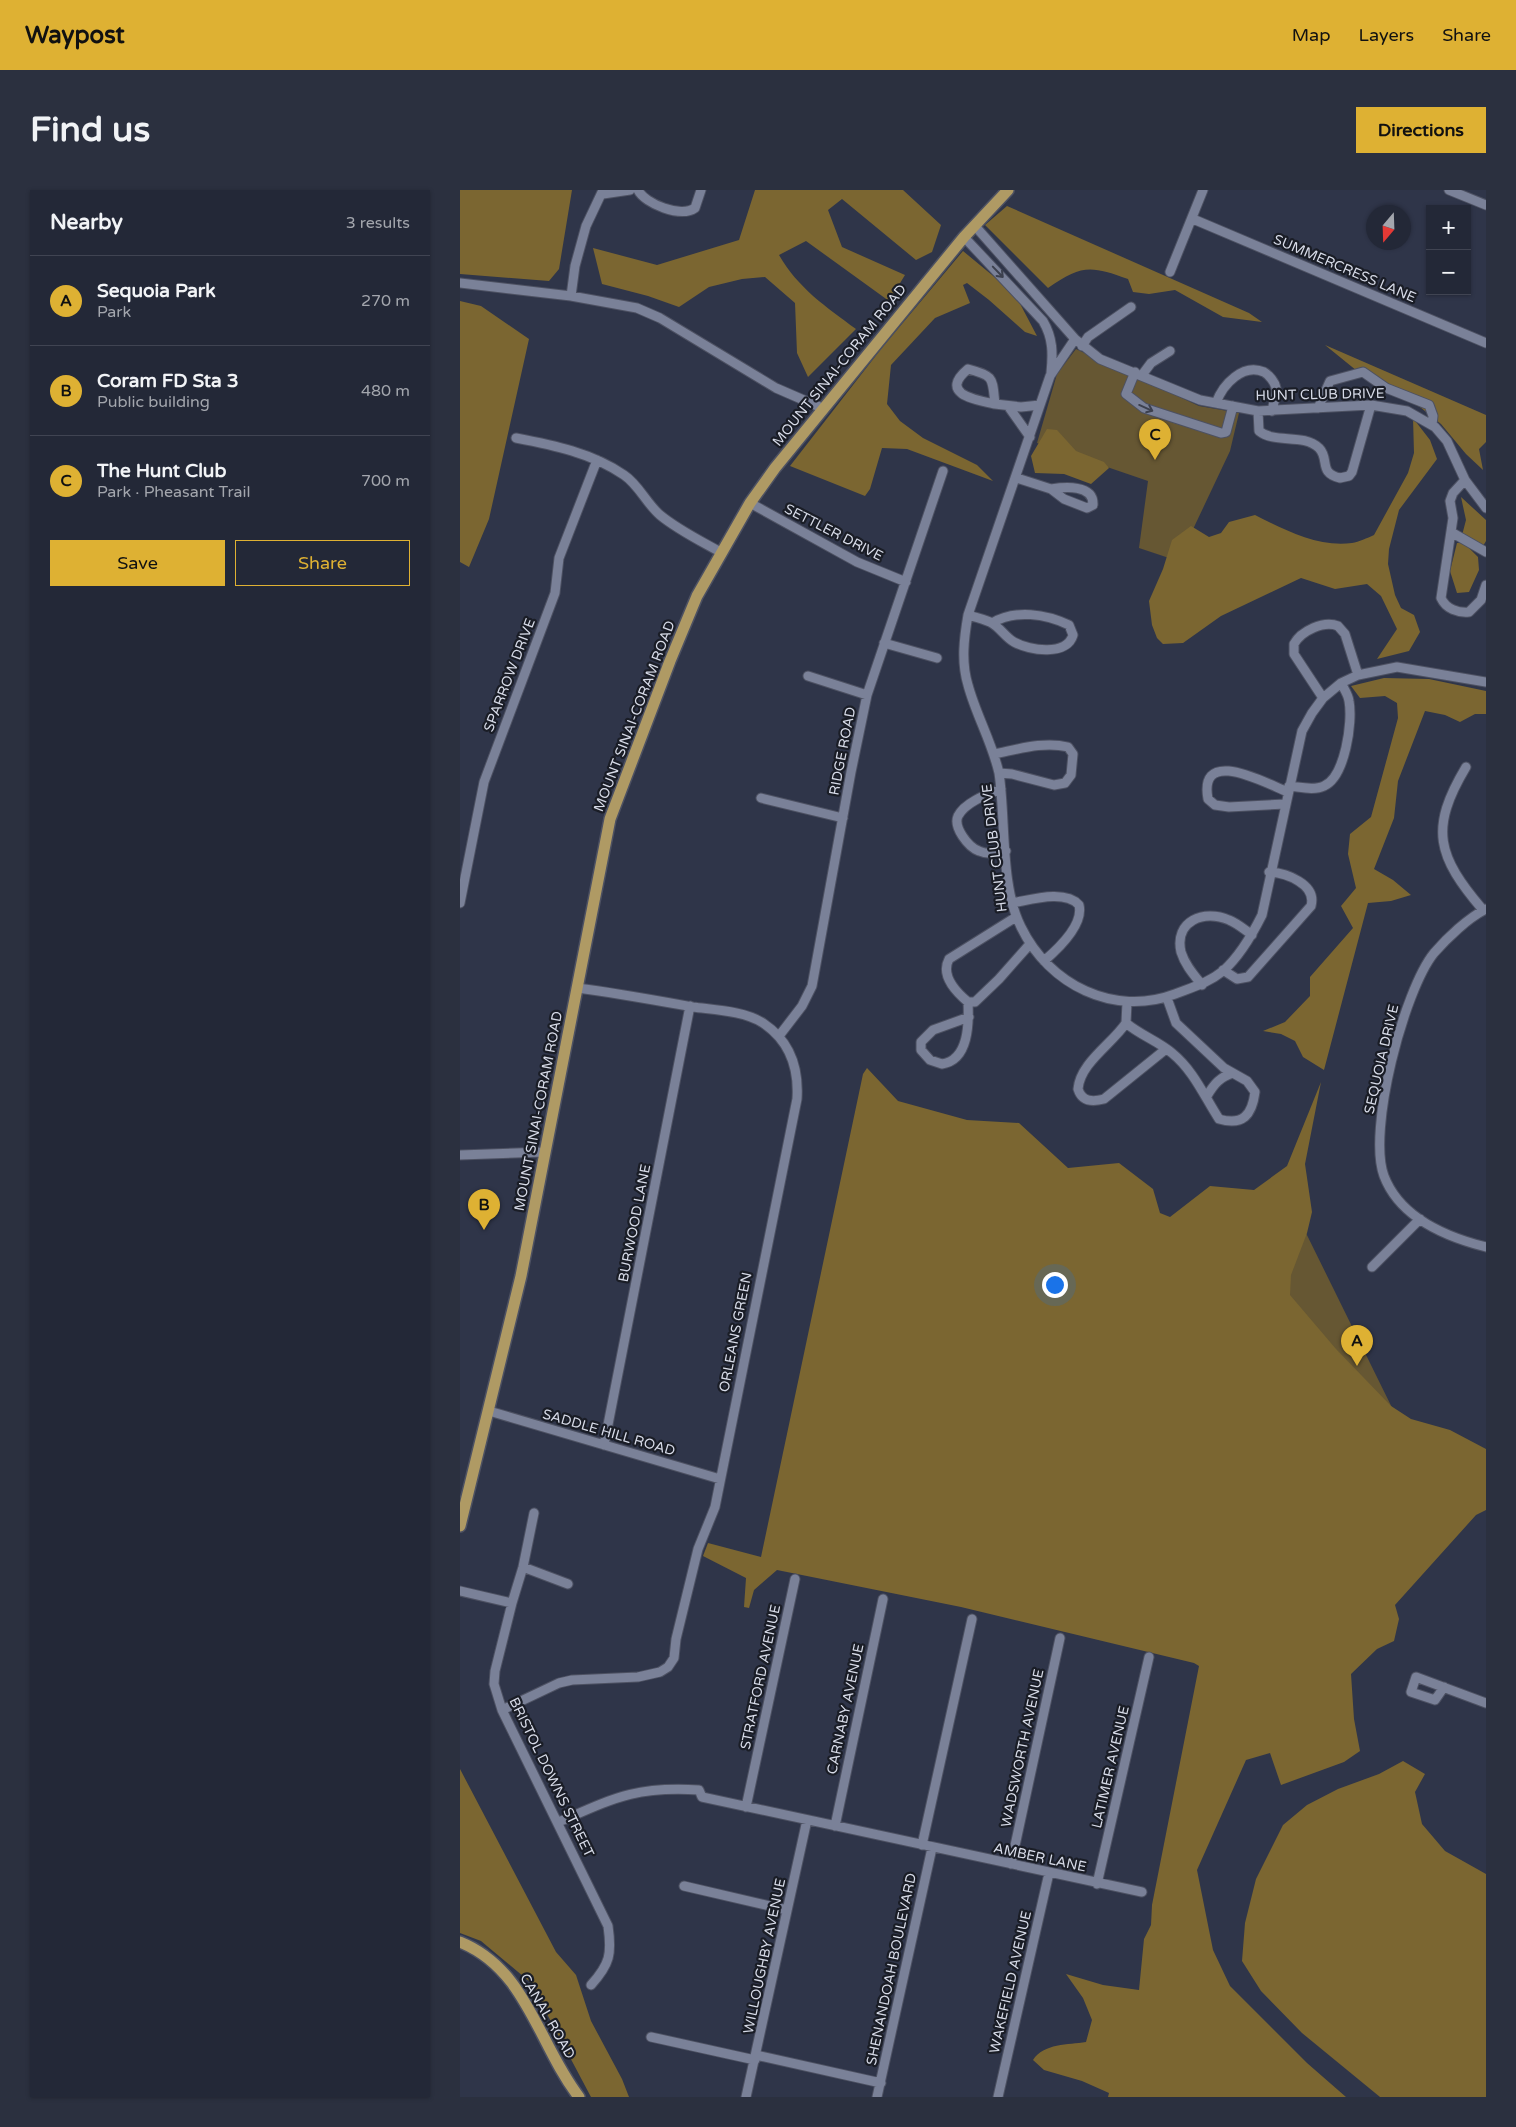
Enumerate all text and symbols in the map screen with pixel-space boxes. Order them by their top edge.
text: Waypost [25,21,125,50]
text: Map [1292,24,1331,46]
text: Layers [1359,24,1414,46]
text: Share [1442,24,1491,46]
button: Directions [1356,107,1486,153]
text: Find us [30,109,150,151]
north arrow [1366,205,1411,250]
map controls [1426,205,1471,295]
button: + [1426,205,1471,250]
text: Nearby [50,210,123,235]
text: 3 results [346,213,410,233]
street label: SUMMERCRESS LANE [1271,231,1419,306]
button: − [1426,250,1471,295]
one-way arrow [991,266,1004,278]
text: Sequoia Park [97,280,216,302]
street label: MOUNT SINAI-CORAM ROAD [769,281,910,450]
text: A [60,291,72,311]
text: 270 m [361,291,410,311]
text: Park [97,302,131,322]
text: Coram FD Sta 3 [97,370,239,392]
text: B [60,381,72,401]
text: 480 m [361,381,410,401]
street label: HUNT CLUB DRIVE [1255,385,1385,404]
text: Public building [97,392,210,412]
one-way arrow [1138,403,1153,413]
pin: C [1139,419,1171,460]
text: The Hunt Club [97,460,226,482]
text: C [60,471,72,491]
text: 700 m [361,471,410,491]
text: Park · Pheasant Trail [97,482,250,502]
street label: SETTLER DRIVE [782,500,886,565]
button: Save [50,540,225,586]
button: Share [235,540,410,586]
street label: SPARROW DRIVE [480,616,539,734]
street label: MOUNT SINAI-CORAM ROAD [590,618,679,814]
street label: RIDGE ROAD [826,705,859,797]
street label: HUNT CLUB DRIVE [978,783,1011,913]
street label: SEQUOIA DRIVE [1361,1003,1402,1116]
street label: MOUNT SINAI-CORAM ROAD [511,1010,566,1213]
street label: BURWOOD LANE [615,1163,654,1283]
pin: B [468,1189,500,1230]
street label: ORLEANS GREEN [716,1271,755,1394]
your location [1042,1272,1068,1298]
pin: A [1341,1325,1373,1366]
street label: SADDLE HILL ROAD [541,1405,677,1460]
street label: STRATFORD AVENUE [737,1603,784,1751]
street label: CARNABY AVENUE [823,1642,868,1776]
street label: WADSWORTH AVENUE [997,1667,1048,1829]
street label: BRISTOL DOWNS STREET [505,1695,598,1860]
street label: LATIMER AVENUE [1088,1704,1133,1830]
street label: AMBER LANE [992,1839,1088,1876]
street label: SHENANDOAH BOULEVARD [863,1871,920,2067]
street label: WILLOUGHBY AVENUE [740,1877,789,2035]
street label: WAKEFIELD AVENUE [986,1909,1035,2055]
street label: CANAL ROAD [516,1971,579,2062]

